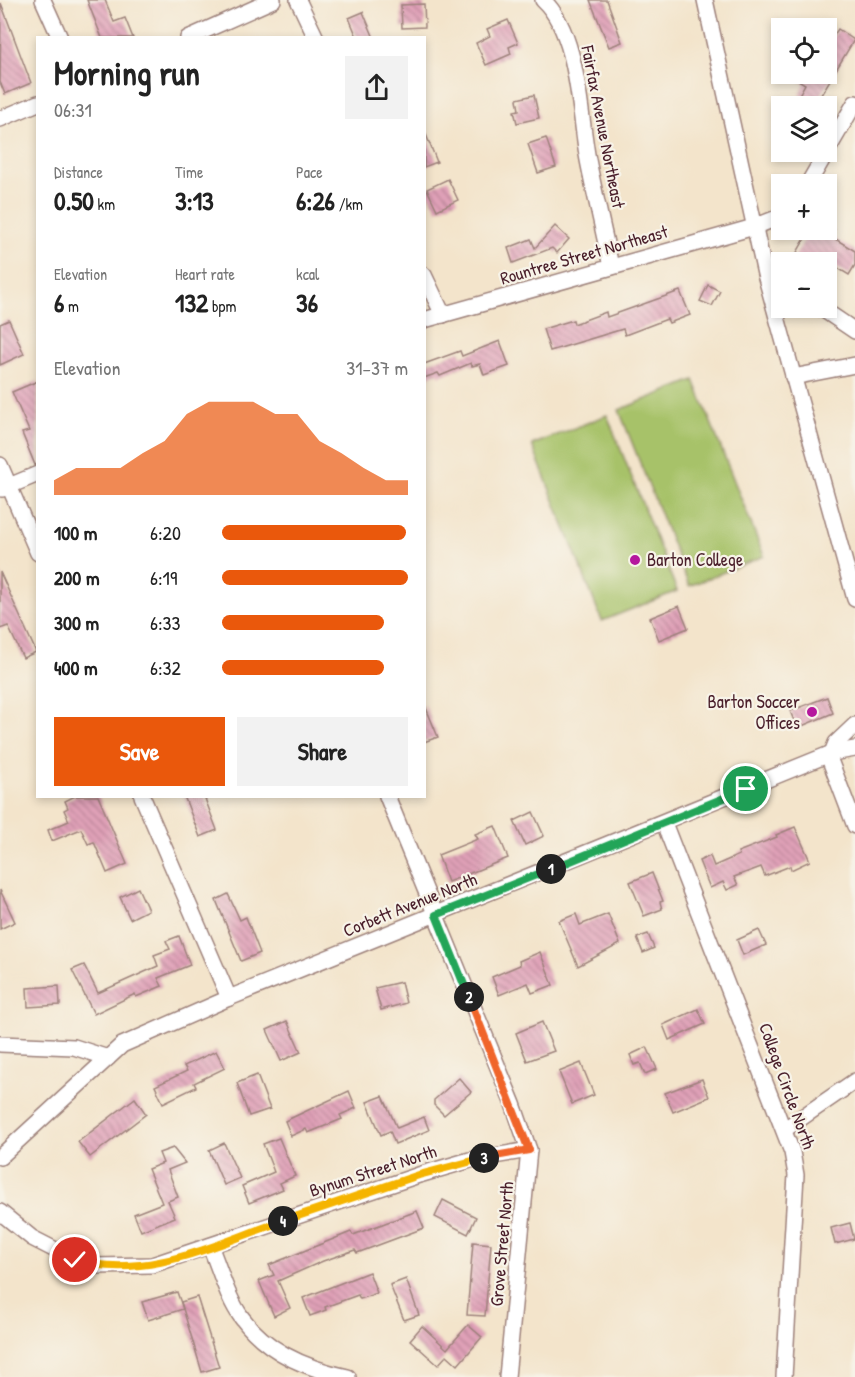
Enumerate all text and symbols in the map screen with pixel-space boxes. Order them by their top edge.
map controls [771,18,837,318]
button: locate [771,18,837,84]
street label: Fairfax Avenue Northeast [575,42,632,211]
text: Morning run [54,51,200,95]
button: share [345,56,408,119]
text: 06:31 [54,96,92,123]
button: layers [771,96,837,162]
text: Distance [54,161,103,183]
text: Time [175,161,203,183]
text: Pace [296,161,323,183]
button: + [771,174,837,240]
text: 0.50 [54,183,94,218]
text: 3:13 [175,183,214,218]
text: 6:26 [296,183,335,218]
text: km [94,193,115,215]
text: /km [335,193,363,215]
street label: Rountree Street Northeast [497,218,671,290]
button: − [771,252,837,318]
text: Elevation [54,263,107,285]
text: Heart rate [175,263,235,285]
text: kcal [296,263,319,285]
text: 6 [54,285,64,320]
text: 132 [175,285,208,320]
text: 36 [296,285,318,320]
text: m [64,295,79,317]
text: bpm [208,295,236,317]
text: Elevation [54,354,120,381]
text: 31–37 m [346,354,408,381]
text: 100 m [54,519,97,546]
text: 6:20 [150,519,181,546]
place label: Barton College [647,547,743,572]
marker: Barton College [628,553,642,567]
text: 200 m [54,564,99,591]
text: 6:19 [150,564,177,591]
text: 300 m [54,609,99,636]
text: 6:33 [150,609,181,636]
text: 400 m [54,654,98,681]
text: 6:32 [150,654,181,681]
place label: Barton Soccer Offices [708,689,800,735]
marker: Barton Soccer Offices [805,705,819,719]
button: Save [54,717,225,786]
button: Share [237,717,408,786]
pin [720,763,771,814]
icon: arrive [729,772,762,805]
pin: 1 [536,854,566,884]
text: 1 [548,858,554,880]
street label: Corbett Avenue North [339,866,481,943]
pin: 2 [454,982,484,1012]
text: 2 [465,986,473,1008]
street label: College Circle North [753,1019,822,1153]
street label: Bynum Street North [306,1138,440,1203]
pin: 3 [469,1143,499,1173]
text: 3 [480,1147,488,1169]
street label: Grove Street North [484,1180,519,1307]
pin: 4 [268,1206,298,1236]
text: 4 [280,1210,286,1232]
pin [49,1234,100,1285]
icon: check [58,1243,91,1276]

